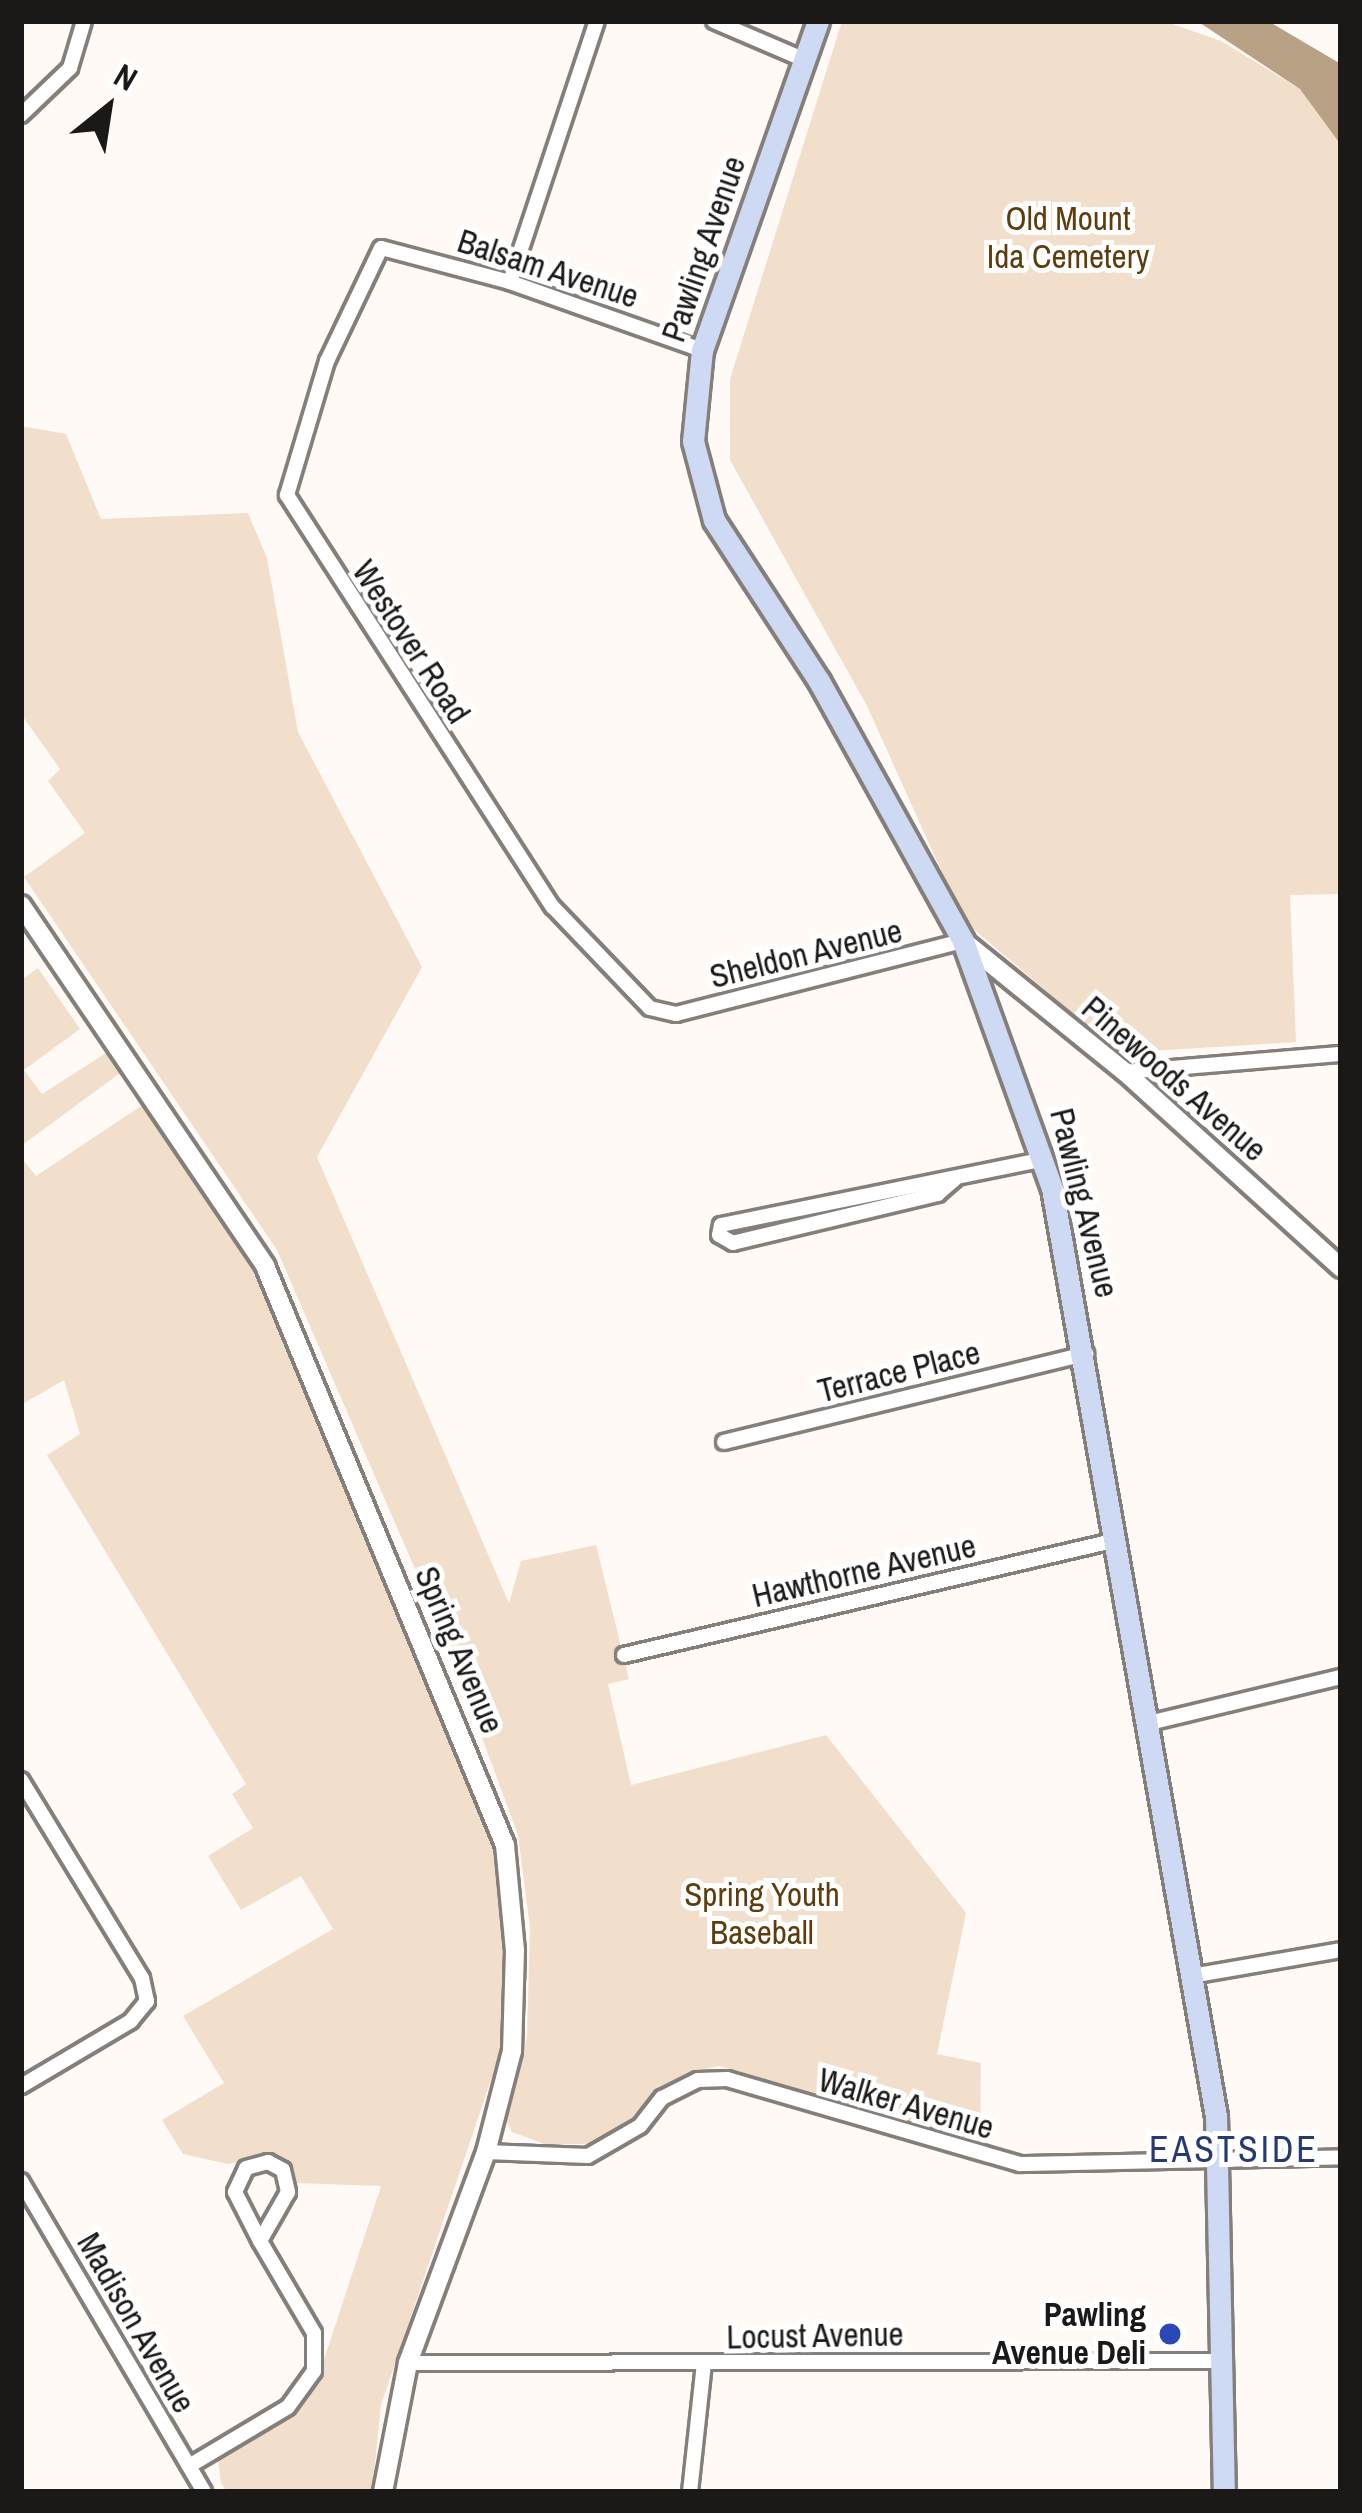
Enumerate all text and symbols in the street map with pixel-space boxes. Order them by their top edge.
north arrow [48,48,168,168]
text: N [107,53,145,101]
street label: Pawling Avenue [654,150,754,348]
park label: Old Mount Ida Cemetery [987,199,1149,277]
street label: Balsam Avenue [452,221,644,317]
street label: Westover Road [344,553,478,731]
street label: Sheldon Avenue [705,911,907,997]
street label: Pinewoods Avenue [1073,988,1275,1170]
street label: Pawling Avenue [1041,1104,1127,1302]
street label: Terrace Place [814,1333,984,1411]
street label: Hawthorne Avenue [748,1526,980,1616]
street label: Spring Avenue [406,1560,512,1740]
park label: Spring Youth Baseball [684,1875,840,1953]
street label: Walker Avenue [813,2060,999,2148]
district label: EASTSIDE [1149,2128,1319,2172]
street label: Madison Avenue [68,2225,204,2421]
place label: Pawling Avenue Deli [992,2295,1146,2373]
street label: Locust Avenue [725,2315,905,2357]
marker: Pawling Avenue Deli [1157,2321,1183,2347]

